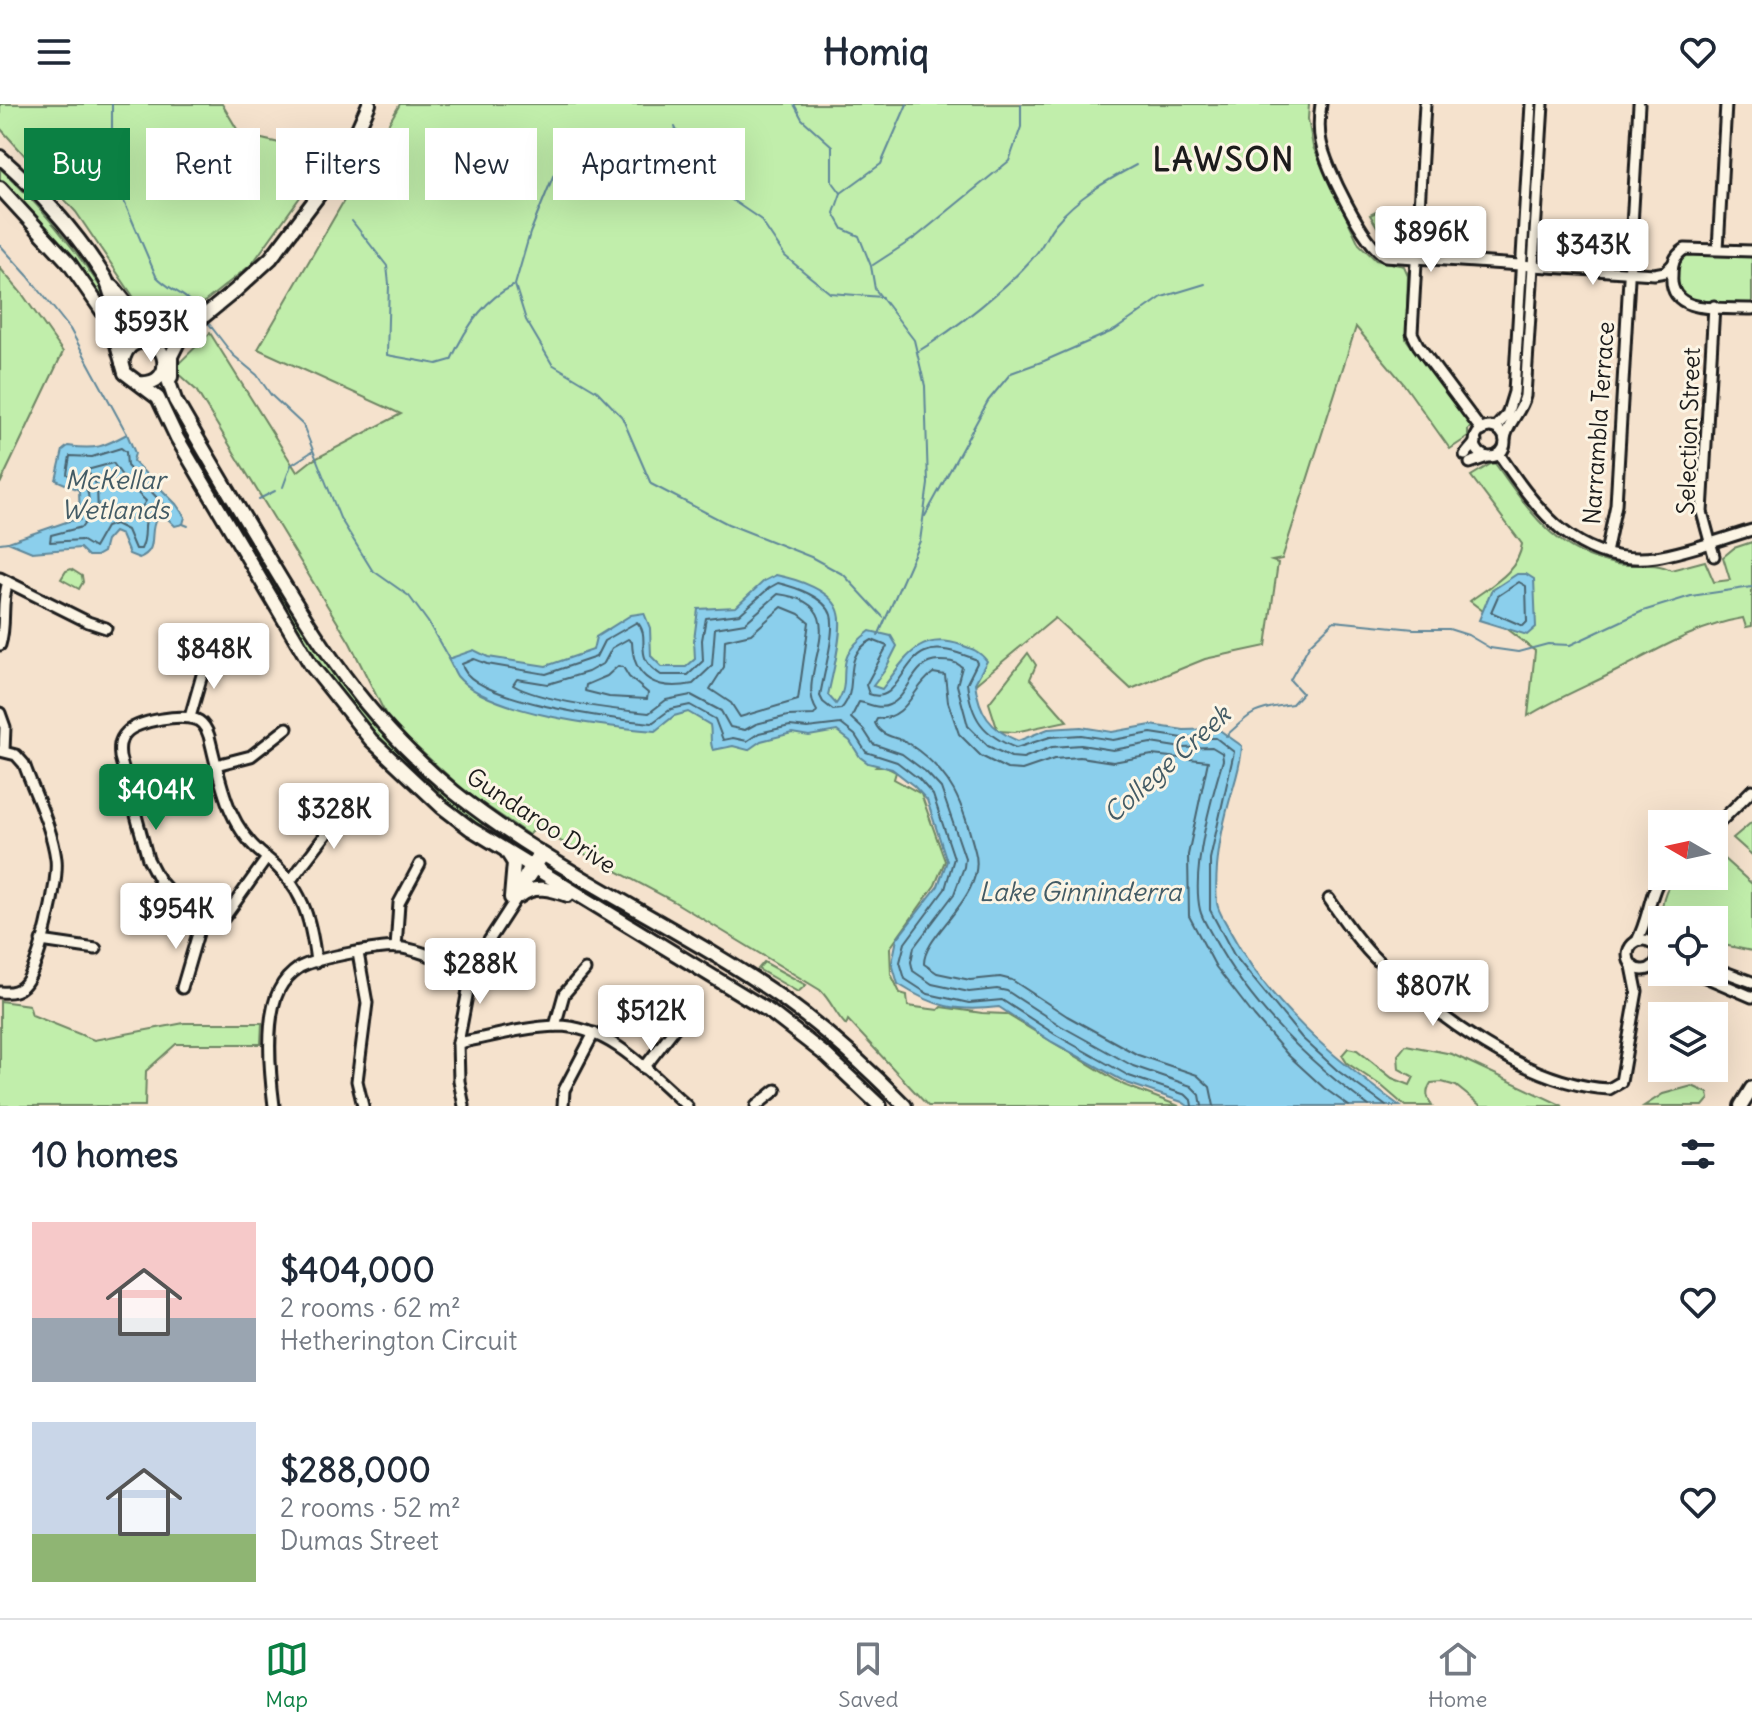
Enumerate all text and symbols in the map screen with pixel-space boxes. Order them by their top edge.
icon: menu [32,30,76,74]
text: Homiq [823,30,929,75]
icon: heart [1676,30,1720,74]
chip: Buy [24,128,130,200]
chip: Rent [146,128,260,200]
chip: Filters [276,128,409,200]
chip: New [425,128,537,200]
chip: Apartment [553,128,745,200]
district label: LAWSON [1153,139,1295,180]
pin: $896K [1375,206,1487,274]
text: $896K [1393,215,1469,248]
pin: $343K [1537,219,1649,287]
text: $343K [1555,228,1631,261]
pin: $593K [95,296,207,364]
text: $593K [113,305,189,338]
street label: Narrambla Terrace [1576,320,1620,526]
street label: Selection Street [1670,347,1706,515]
water label: McKellar Wetlands [61,463,171,526]
pin: $848K [158,623,270,691]
text: $848K [176,632,252,665]
water label: College Creek [1096,697,1238,829]
street label: Gundaroo Drive [461,761,622,880]
pin: $404K [100,764,212,832]
text: $404K [117,773,195,806]
pin: $328K [278,783,390,851]
text: $328K [297,792,371,825]
north arrow [1648,810,1728,890]
map controls [1648,810,1728,1082]
water label: Lake Ginninderra [979,875,1182,908]
pin: $954K [120,883,232,951]
text: $954K [138,892,214,925]
button: locate [1648,906,1728,986]
pin: $288K [424,938,536,1006]
text: $288K [443,947,517,980]
pin: $807K [1377,960,1489,1028]
text: $807K [1396,969,1470,1002]
pin: $512K [595,985,707,1053]
text: $512K [616,994,686,1027]
button: layers [1648,1002,1728,1082]
icon: filters [1676,1132,1720,1176]
text: 10 homes [32,1133,178,1176]
text: $404,000 [280,1248,435,1291]
icon: home [96,1254,192,1350]
icon: heart [1676,1280,1720,1324]
text: 2 rooms · 62 m² [280,1291,461,1324]
text: Hetherington Circuit [280,1324,517,1357]
text: $288,000 [280,1448,431,1491]
icon: home [96,1454,192,1550]
icon: heart [1676,1480,1720,1524]
text: 2 rooms · 52 m² [280,1491,461,1524]
text: Dumas Street [280,1524,439,1557]
tab: Map [265,1637,309,1713]
tab: Saved [838,1637,898,1713]
tab: Home [1428,1637,1487,1713]

